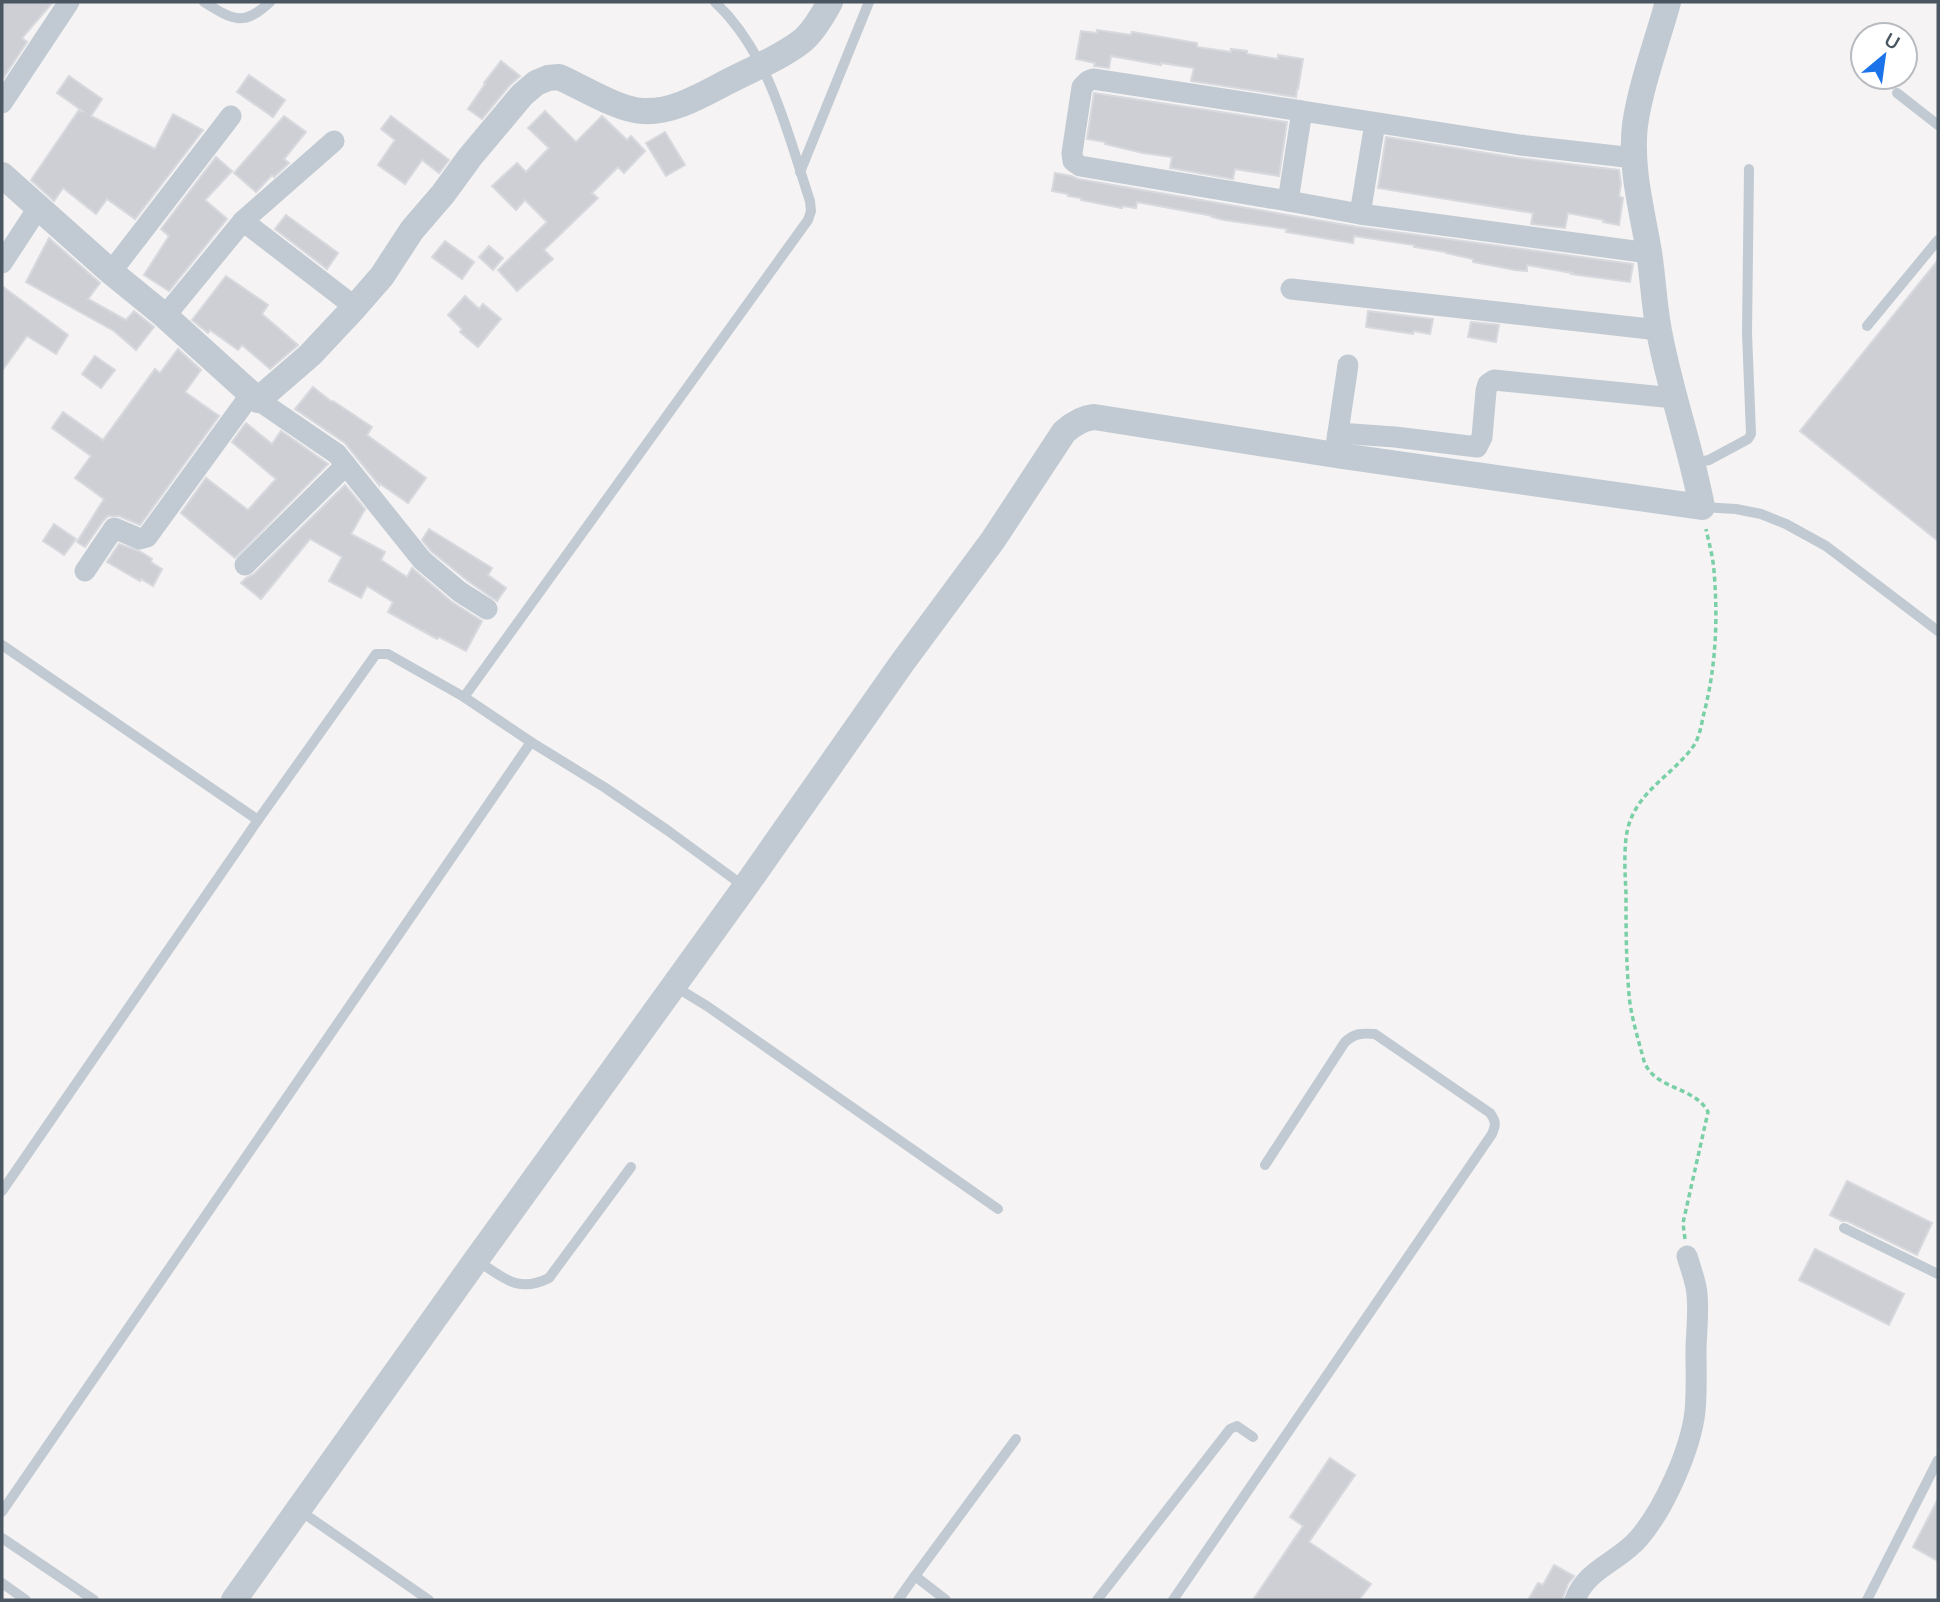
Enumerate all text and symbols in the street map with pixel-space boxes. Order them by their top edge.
north arrow [1849,21,1919,91]
text: U [1879,27,1904,57]

